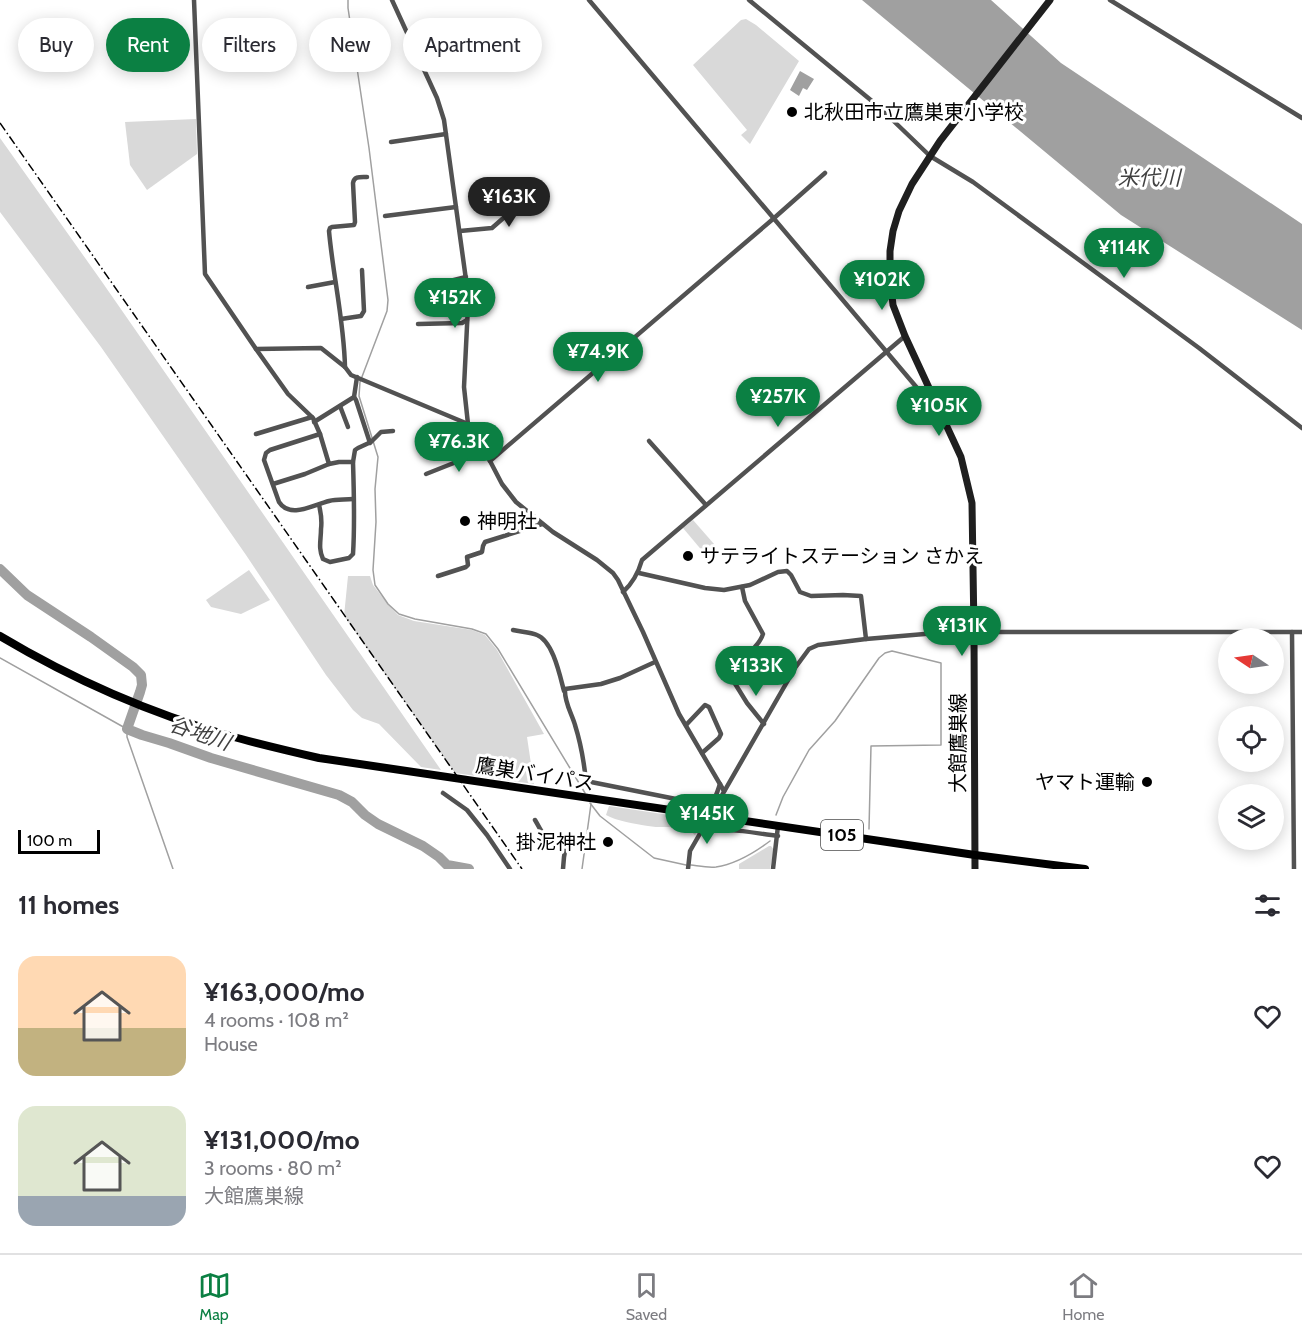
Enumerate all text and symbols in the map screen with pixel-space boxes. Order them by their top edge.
chip: Buy [18,18,94,72]
chip: Rent [106,18,190,72]
chip: Filters [202,18,297,72]
chip: New [309,18,391,72]
chip: Apartment [403,18,542,72]
place label: 北秋田市立鷹巣東小学校 [804,100,1024,124]
marker: 北秋田市立鷹巣東小学校 [785,105,799,119]
water label: 米代川 [1118,165,1182,190]
pin: ¥163K [467,177,551,228]
text: ¥163K [482,184,536,208]
pin: ¥114K [1082,228,1166,279]
text: ¥114K [1098,235,1150,259]
pin: ¥102K [840,260,924,311]
text: ¥102K [854,267,910,291]
pin: ¥152K [413,278,497,329]
text: ¥152K [428,285,482,309]
pin: ¥74.9K [549,332,647,383]
text: ¥74.9K [567,339,629,363]
pin: ¥257K [736,377,820,428]
text: ¥257K [750,384,806,408]
pin: ¥105K [897,386,981,437]
text: ¥105K [911,393,967,417]
pin: ¥76.3K [410,422,508,473]
text: ¥76.3K [429,429,489,453]
place label: 神明社 [477,509,537,533]
marker: 神明社 [458,514,472,528]
place label: サテライトステーション さかえ [700,544,984,568]
marker: サテライトステーション さかえ [681,549,695,563]
pin: ¥131K [920,606,1004,657]
text: ¥131K [937,613,987,637]
north arrow [1218,628,1284,694]
map controls [1218,628,1284,850]
pin: ¥133K [714,646,798,697]
text: ¥133K [729,653,783,677]
street label: 大館鷹巣線 [946,693,970,793]
button: locate [1218,706,1284,772]
water label: 谷地川 [166,711,236,756]
street label: 鷹巣バイパス [474,753,596,795]
place label: ヤマト運輸 [1035,770,1135,794]
marker: ヤマト運輸 [1140,775,1154,789]
button: layers [1218,784,1284,850]
pin: ¥145K [665,794,749,845]
text: ¥145K [679,801,735,825]
road number: 105 [821,820,863,850]
scale bar [18,827,100,854]
place label: 掛泥神社 [516,830,596,854]
text: 100 m [27,831,72,850]
marker: 掛泥神社 [601,835,615,849]
text: 11 homes [18,889,119,921]
icon: filters [1251,889,1284,922]
text: ¥163,000/mo [204,976,365,1008]
icon: home [66,980,138,1052]
icon: heart [1251,1000,1284,1033]
text: 4 rooms · 108 m² [204,1008,349,1032]
text: House [204,1032,258,1056]
text: ¥131,000/mo [204,1124,360,1156]
icon: home [66,1130,138,1202]
icon: heart [1251,1150,1284,1183]
text: 3 rooms · 80 m² [204,1156,342,1180]
text: 大館鷹巣線 [204,1184,304,1208]
tab: Map [198,1269,231,1324]
tab: Saved [626,1269,667,1324]
tab: Home [1062,1269,1104,1324]

